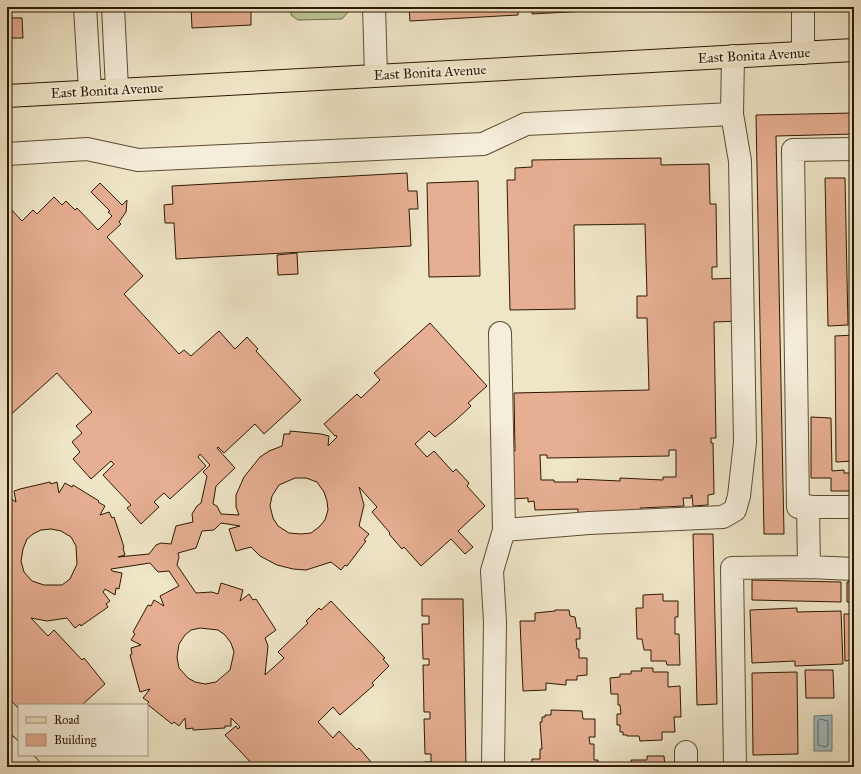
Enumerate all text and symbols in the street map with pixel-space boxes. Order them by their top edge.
street label: East Bonita Avenue [697,44,811,67]
street label: East Bonita Avenue [373,61,487,84]
street label: East Bonita Avenue [50,79,164,102]
legend [18,704,148,756]
text: Road [54,713,80,727]
text: Building [54,733,97,748]

